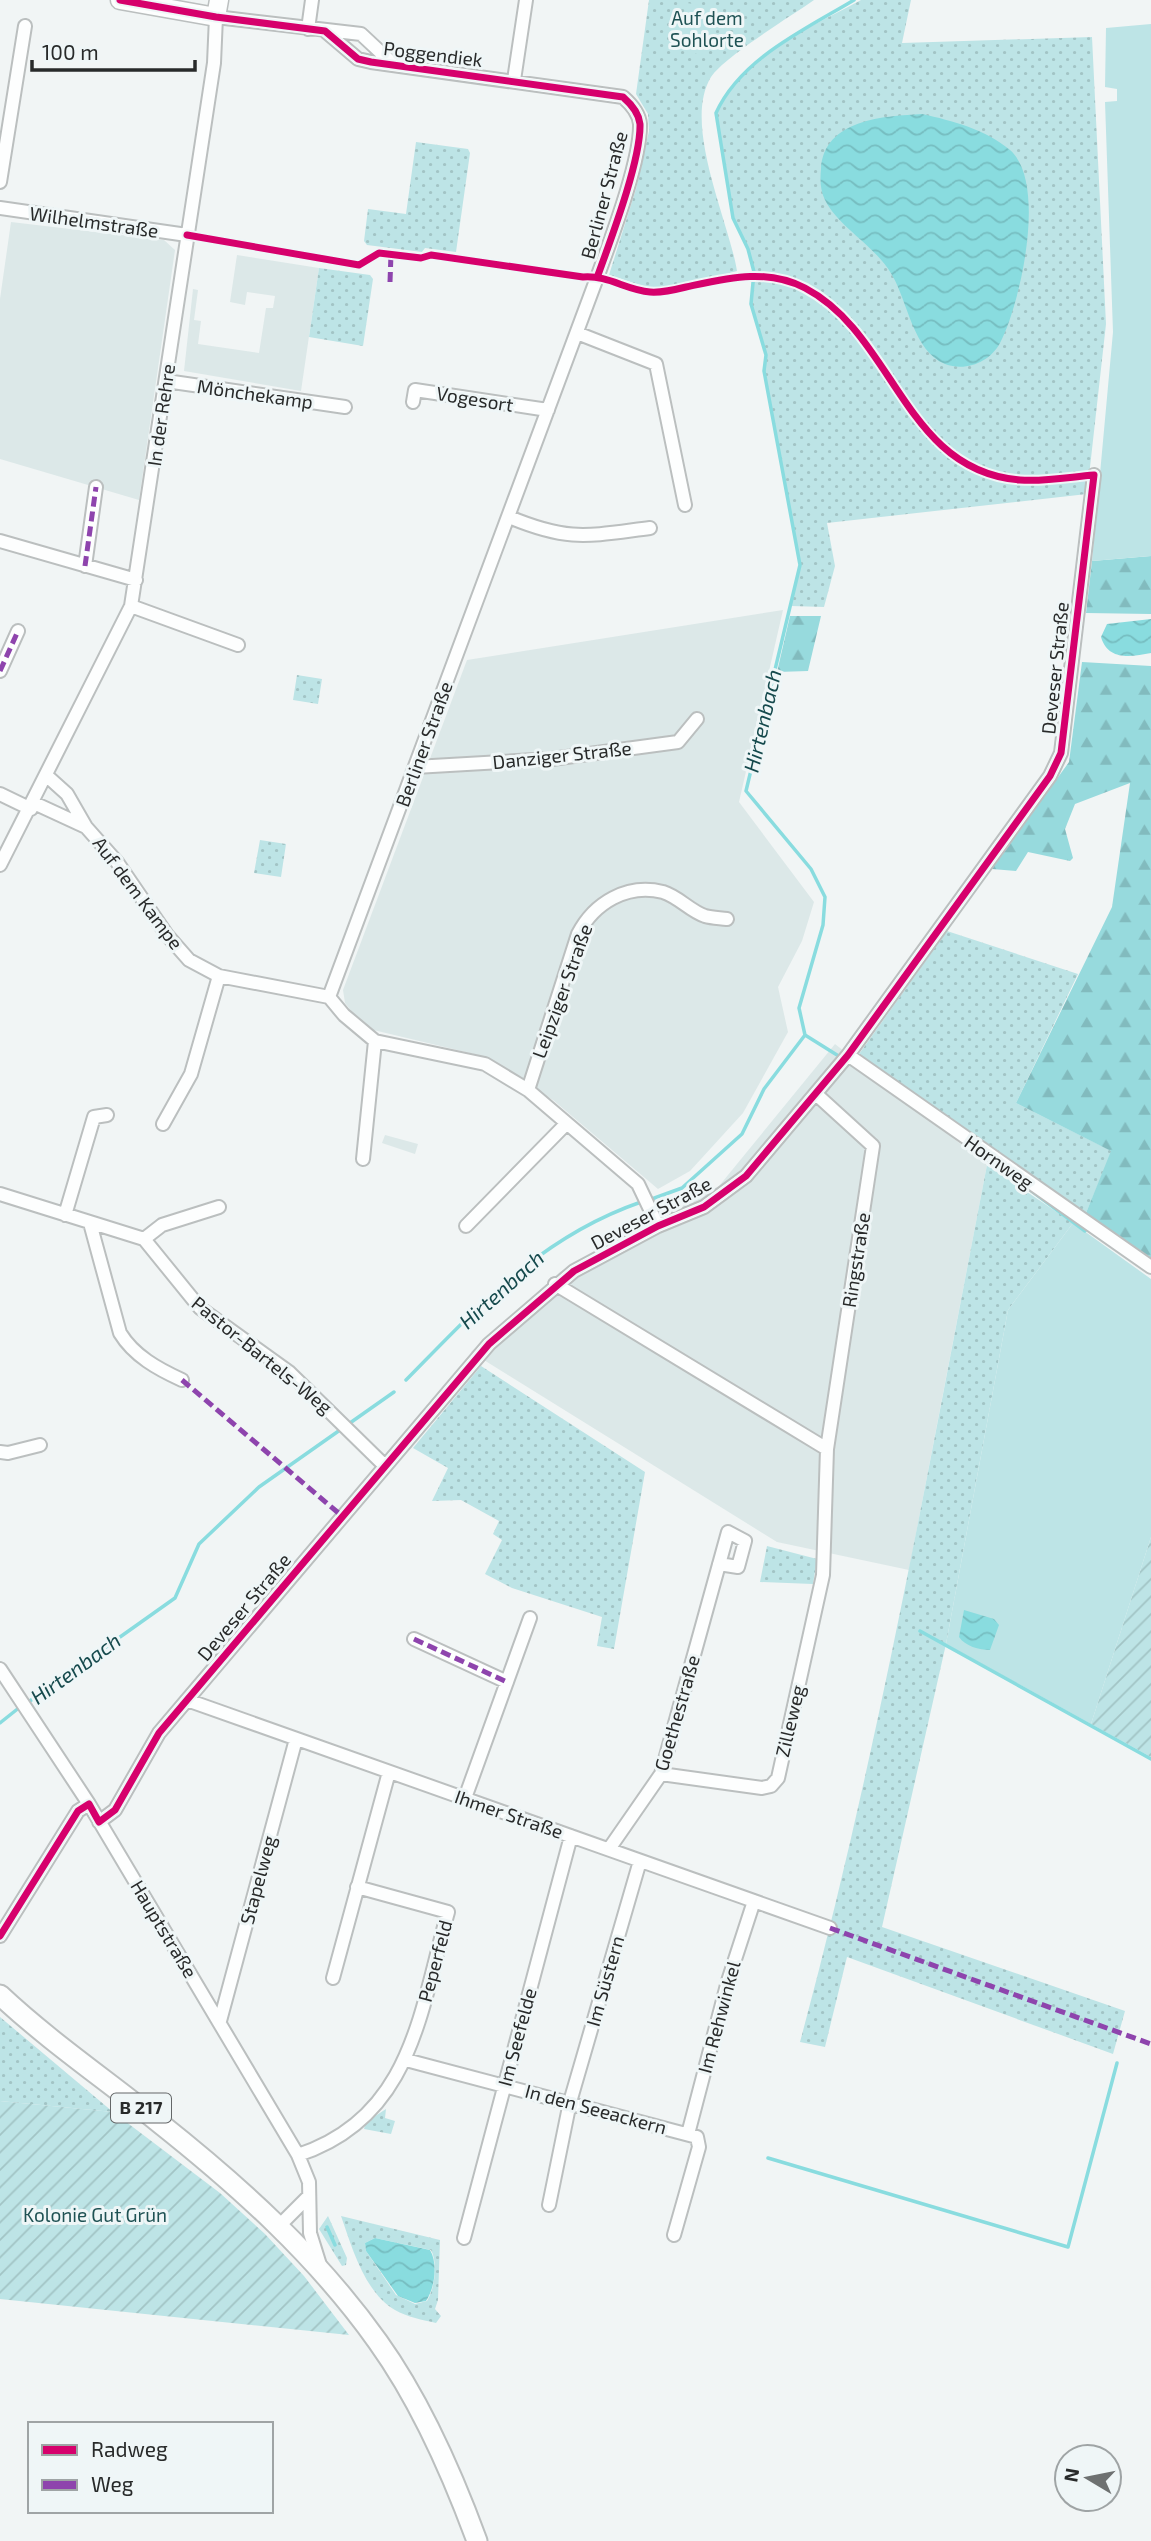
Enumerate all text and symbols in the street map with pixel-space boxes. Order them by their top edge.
park label: Auf dem Sohlorte [670,6,744,51]
scale bar [32,28,194,72]
street label: Poggendiek [382,36,484,71]
text: 100 m [42,39,99,64]
street label: Berliner Straße [575,128,632,261]
street label: Wilhelmstraße [28,201,160,242]
street label: In der Rehre [142,362,179,468]
street label: Mönchekamp [196,374,315,413]
street label: Vogesort [435,381,515,416]
street label: Deveser Straße [1036,601,1073,735]
water label: Hirtenbach [738,667,786,775]
street label: Berliner Straße [390,678,457,810]
street label: Danziger Straße [491,736,633,773]
street label: Auf dem Kampe [89,832,188,954]
street label: Leipziger Straße [527,921,596,1061]
street label: Hornweg [961,1130,1038,1194]
street label: Deveser Straße [587,1171,715,1254]
street label: Ringstraße [837,1211,874,1309]
water label: Hirtenbach [454,1244,548,1333]
street label: Pastor-Bartels-Weg [187,1291,337,1419]
street label: Deveser Straße [192,1548,295,1665]
water label: Hirtenbach [25,1627,125,1709]
street label: Goethestraße [649,1652,704,1773]
street label: Zilleweg [770,1682,809,1759]
street label: Ihmer Straße [452,1784,566,1843]
street label: Stapelweg [235,1832,281,1927]
street label: Hauptstraße [126,1876,203,1982]
street label: Peperfeld [413,1917,456,2004]
street label: Im Süstern [581,1933,628,2029]
street label: Im Rehwinkel [692,1958,745,2076]
street label: Im Seefelde [492,1985,541,2089]
street label: In den Seeackern [523,2079,669,2138]
road number: B 217 [111,2094,171,2122]
park label: Kolonie Gut Grün [23,2203,167,2226]
legend [28,2422,273,2513]
text: Radweg [91,2436,168,2461]
north arrow [1053,2443,1123,2513]
text: N [1058,2466,1083,2484]
text: Weg [91,2471,134,2496]

